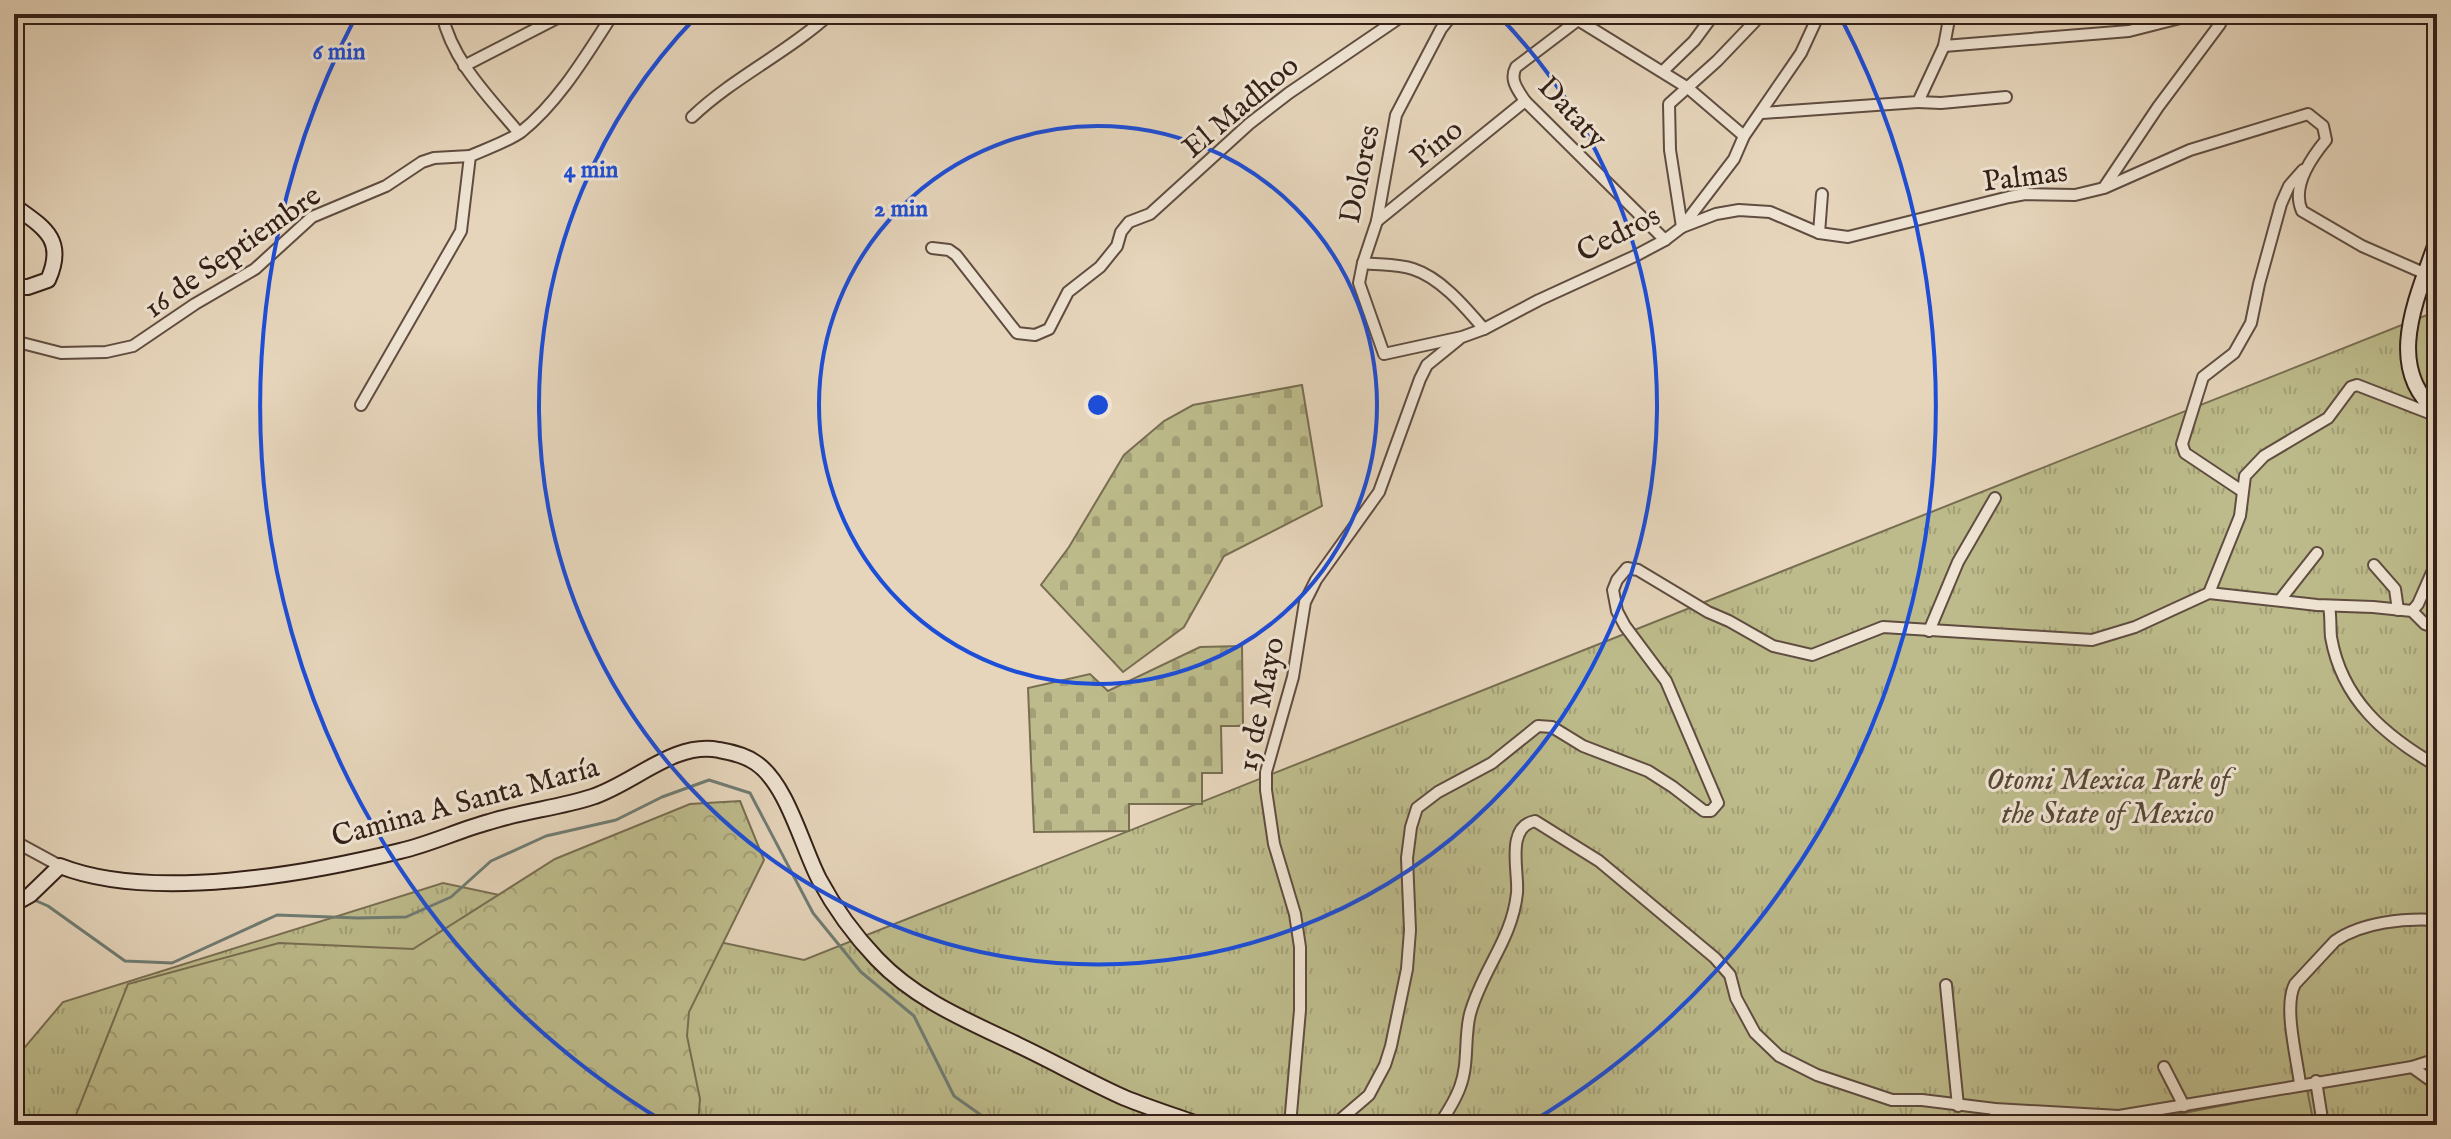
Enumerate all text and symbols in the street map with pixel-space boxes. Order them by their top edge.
text: 6 min [312,37,366,68]
street label: El Madhoo [1175,48,1307,167]
street label: Dataty [1529,69,1615,158]
street label: Pino [1403,112,1472,177]
street label: Dolores [1332,122,1390,227]
street label: Palmas [1981,154,2070,202]
text: 4 min [564,155,619,186]
street label: 16 de Septiembre [137,177,329,328]
text: 2 min [874,194,928,225]
street label: Cedros [1571,198,1667,272]
centre of rings [1084,391,1112,419]
street label: 15 de Mayo [1229,634,1295,775]
street label: Camina A Santa María [328,749,603,857]
park label: Otomi Mexica Park of the State of Mexico [1986,762,2237,834]

